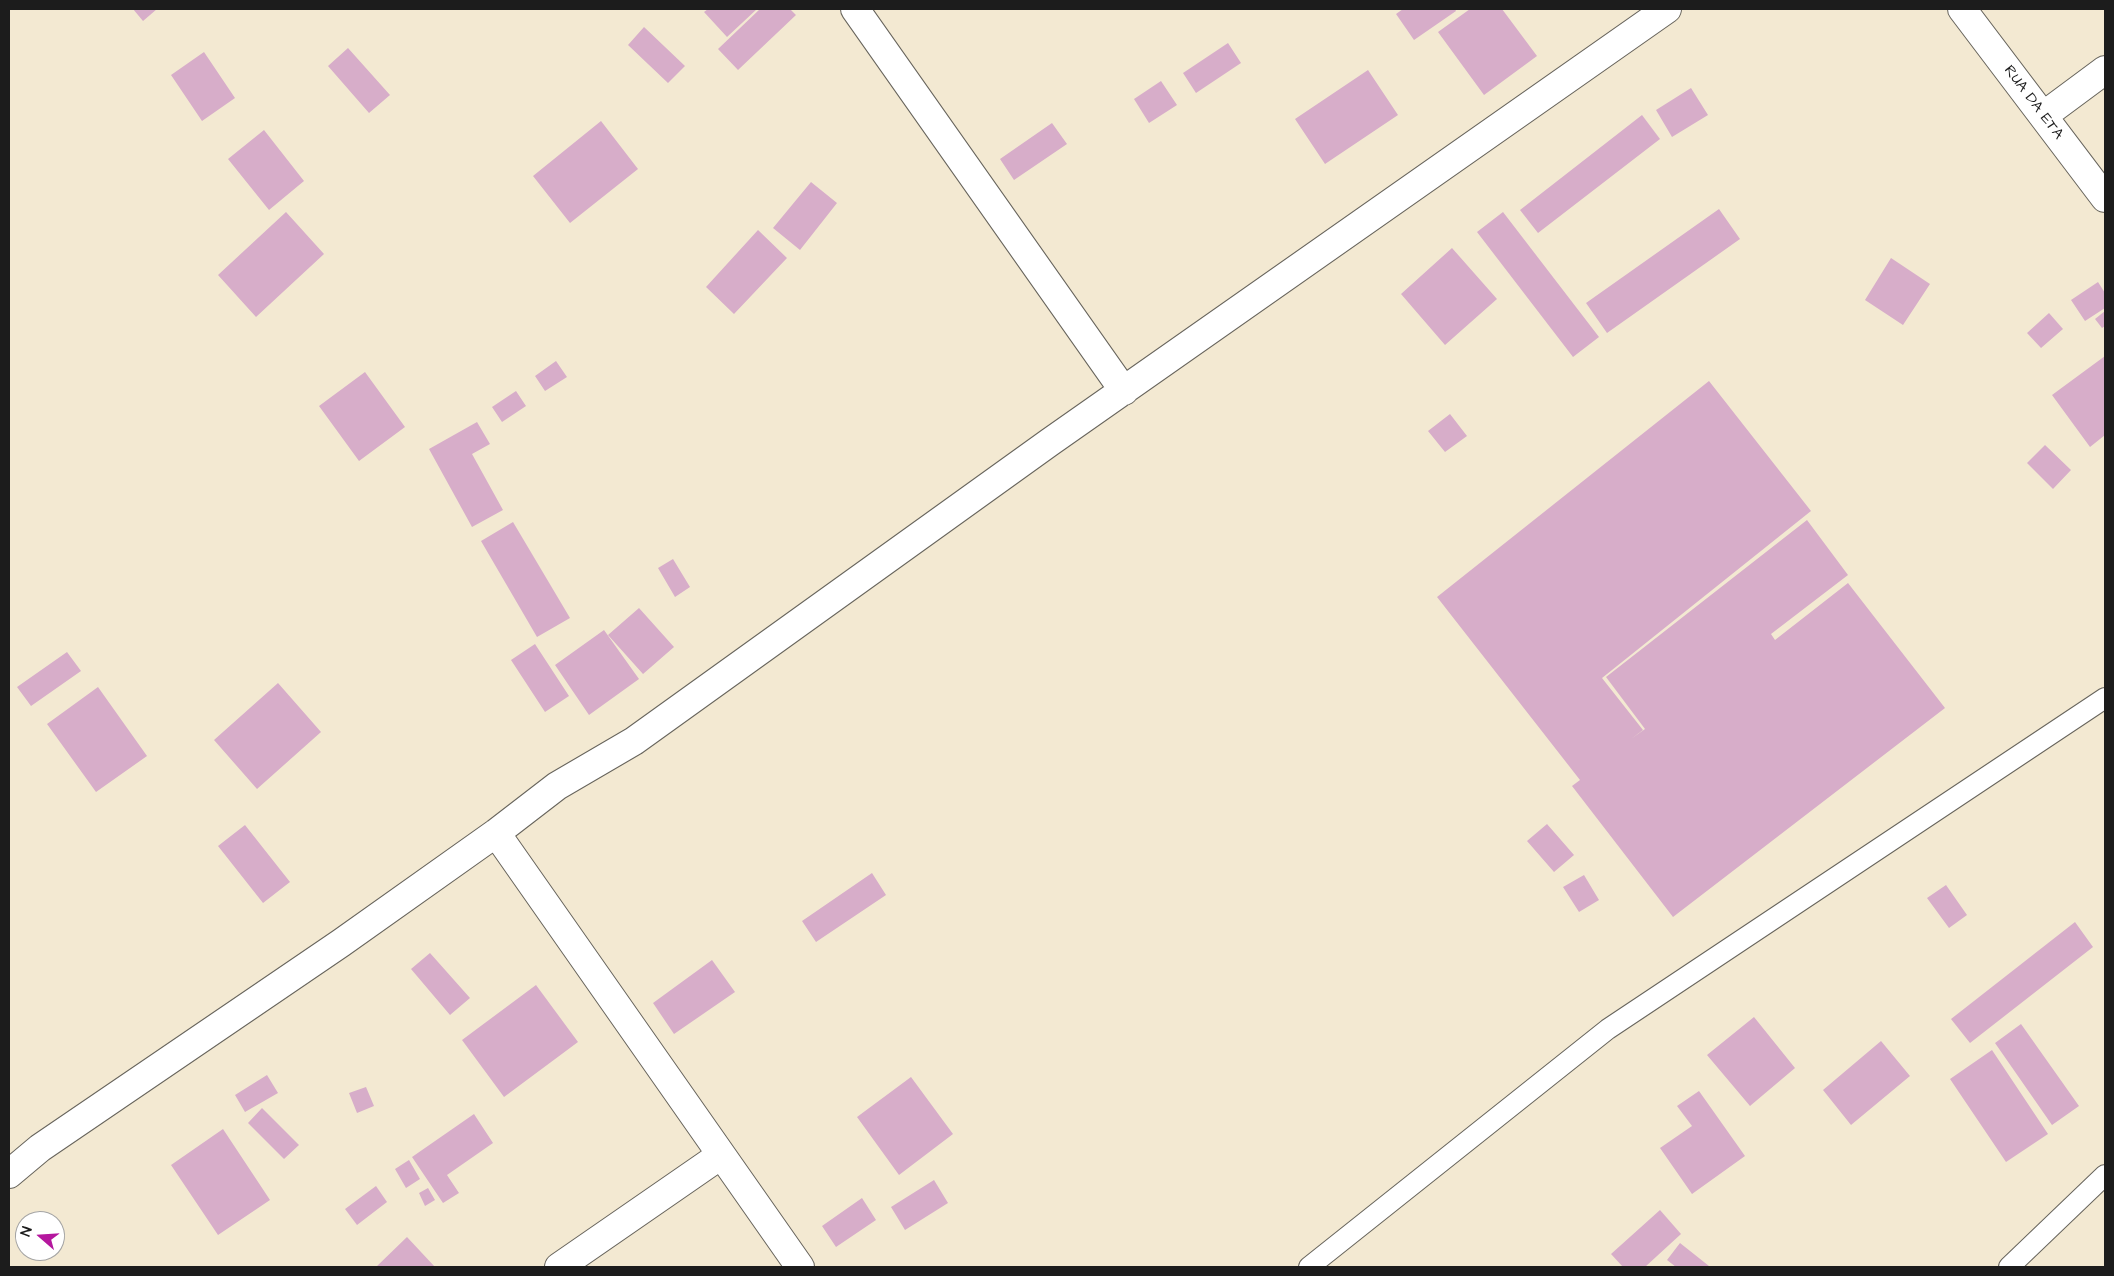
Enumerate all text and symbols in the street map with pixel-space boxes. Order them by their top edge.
street label: RUA DA ETA [1999,62,2067,144]
north arrow [15,1211,65,1261]
text: N [16,1224,38,1239]

